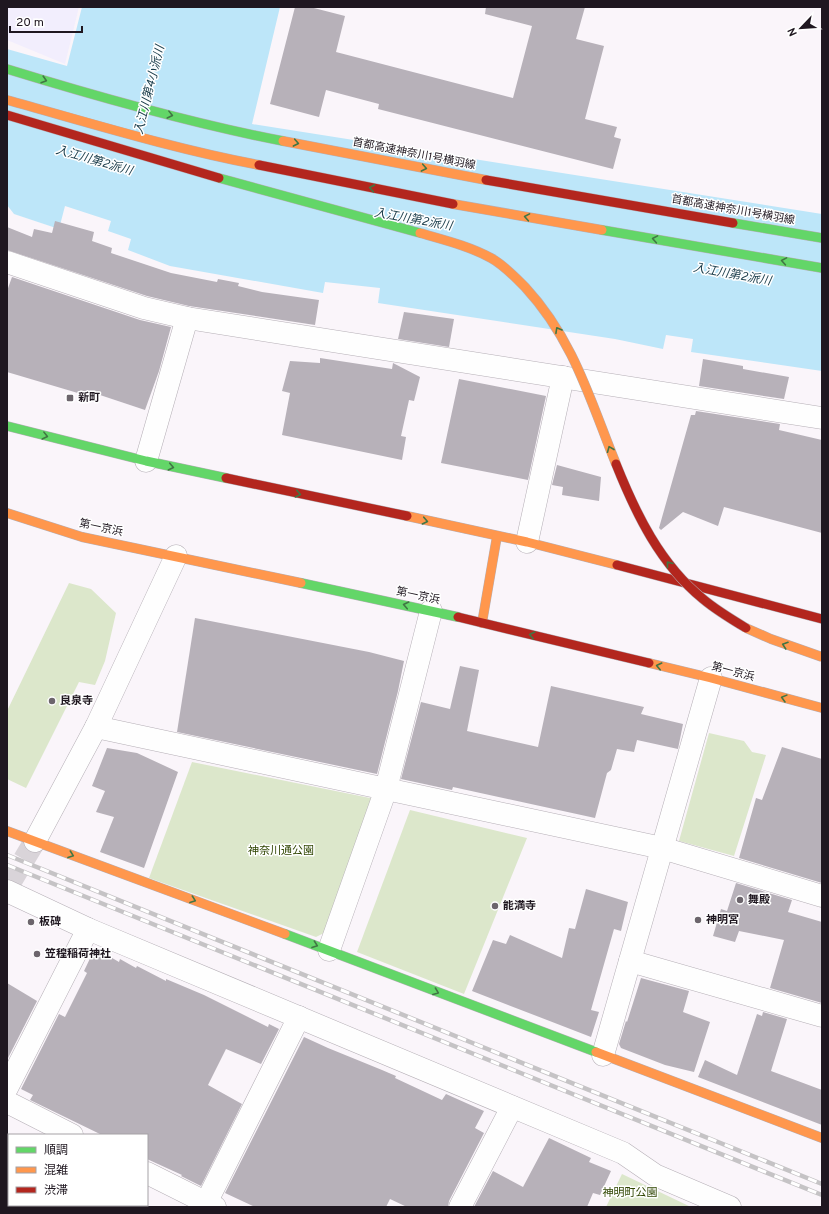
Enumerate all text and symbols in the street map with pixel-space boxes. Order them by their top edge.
scale bar [10,8,82,34]
north arrow [781,8,821,48]
text: 20 m [16,15,44,31]
text: N [785,25,801,38]
water label: 入江川第4小派川 [131,42,169,136]
one-way arrow [41,75,48,84]
one-way arrow [166,110,173,119]
street label: 首都高速神奈川1号横羽線 [351,135,477,173]
one-way arrow [293,139,300,147]
water label: 入江川第2派川 [54,142,136,180]
one-way arrow [421,164,427,172]
one-way arrow [369,184,375,192]
street label: 首都高速神奈川1号横羽線 [670,192,796,228]
water label: 入江川第2派川 [373,205,455,235]
one-way arrow [524,213,530,222]
one-way arrow [652,235,659,243]
one-way arrow [780,257,787,266]
water label: 入江川第2派川 [692,260,774,290]
one-way arrow [555,327,563,334]
place label: 新町 [78,391,100,405]
marker: 新町 [65,393,75,403]
one-way arrow [41,431,48,440]
one-way arrow [607,445,615,452]
one-way arrow [168,462,174,470]
one-way arrow [295,489,301,497]
one-way arrow [422,516,429,524]
street label: 第一京浜 [78,517,124,539]
one-way arrow [666,561,673,568]
street label: 第一京浜 [395,585,441,607]
one-way arrow [403,602,409,610]
one-way arrow [529,632,535,640]
one-way arrow [781,642,788,650]
street label: 第一京浜 [710,660,756,684]
one-way arrow [655,662,662,670]
place label: 良泉寺 [60,694,93,708]
one-way arrow [781,694,788,703]
marker: 良泉寺 [47,696,57,706]
park label: 神奈川通公園 [248,844,314,858]
one-way arrow [68,850,75,858]
place label: 舞殿 [748,893,770,907]
marker: 舞殿 [735,895,745,905]
one-way arrow [190,896,197,904]
place label: 能満寺 [503,899,536,913]
marker: 能満寺 [490,901,500,911]
place label: 神明宮 [706,913,739,927]
place label: 板碑 [39,915,61,929]
marker: 神明宮 [693,915,703,925]
marker: 板碑 [26,917,36,927]
one-way arrow [311,941,318,949]
place label: 笠䅣稲荷神社 [44,947,111,961]
marker: 笠䅣稲荷神社 [32,949,42,959]
one-way arrow [433,987,440,995]
legend [8,1134,148,1206]
text: 順調 [44,1143,68,1159]
text: 混雑 [44,1163,68,1179]
text: 渋滞 [44,1183,68,1199]
park label: 神明町公園 [603,1186,658,1200]

